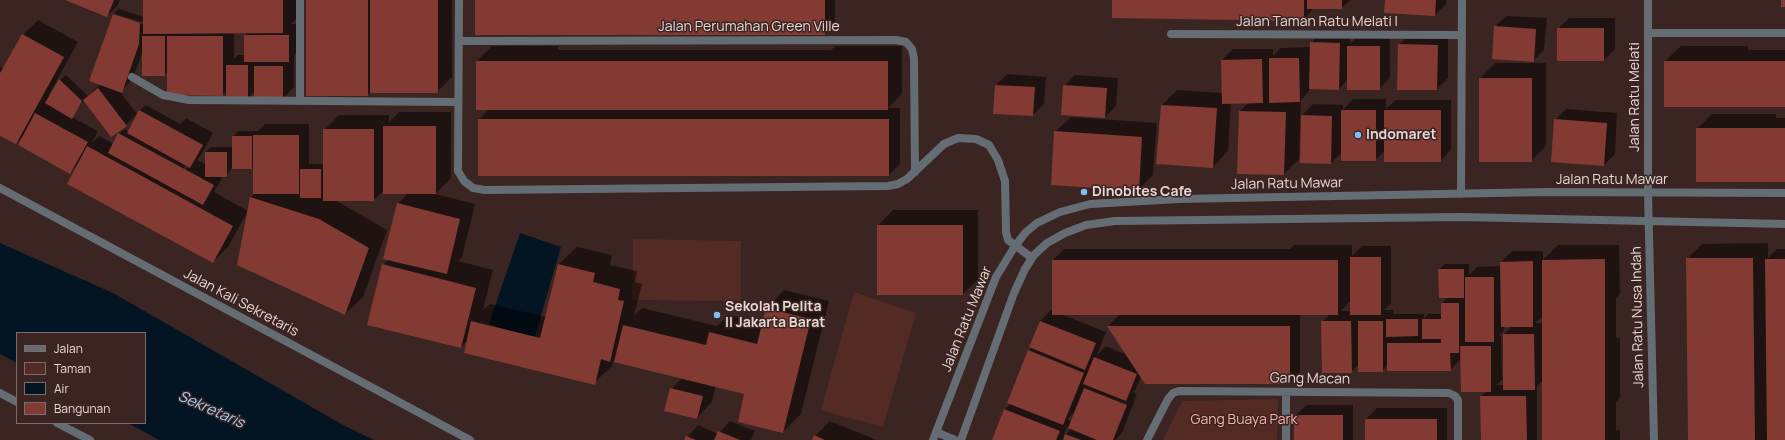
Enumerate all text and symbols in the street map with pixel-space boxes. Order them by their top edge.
street label: Jalan Taman Ratu Melati I [1236,14,1398,30]
street label: Jalan Perumahan Green Ville [658,19,840,35]
street label: Jalan Ratu Melati [1627,42,1643,152]
place label: Indomaret [1366,127,1436,143]
marker: Indomaret [1353,130,1363,140]
street label: Jalan Ratu Mawar [1556,172,1668,188]
street label: Jalan Ratu Mawar [1231,175,1343,193]
place label: Dinobites Cafe [1092,184,1192,200]
marker: Dinobites Cafe [1079,187,1089,197]
street label: Jalan Ratu Nusa Indah [1628,246,1648,388]
street label: Jalan Ratu Mawar [938,264,996,374]
street label: Jalan Kali Sekretaris [181,266,301,340]
place label: Sekolah Pelita II Jakarta Barat [725,299,825,332]
marker: Sekolah Pelita II Jakarta Barat [712,310,722,320]
legend [16,332,146,424]
text: Jalan [54,340,83,357]
text: Taman [54,360,91,377]
street label: Gang Macan [1270,370,1350,388]
text: Air [54,380,69,397]
water label: Sekretaris [175,387,247,433]
text: Bangunan [54,400,110,417]
park label: Gang Buaya Park [1191,412,1297,428]

